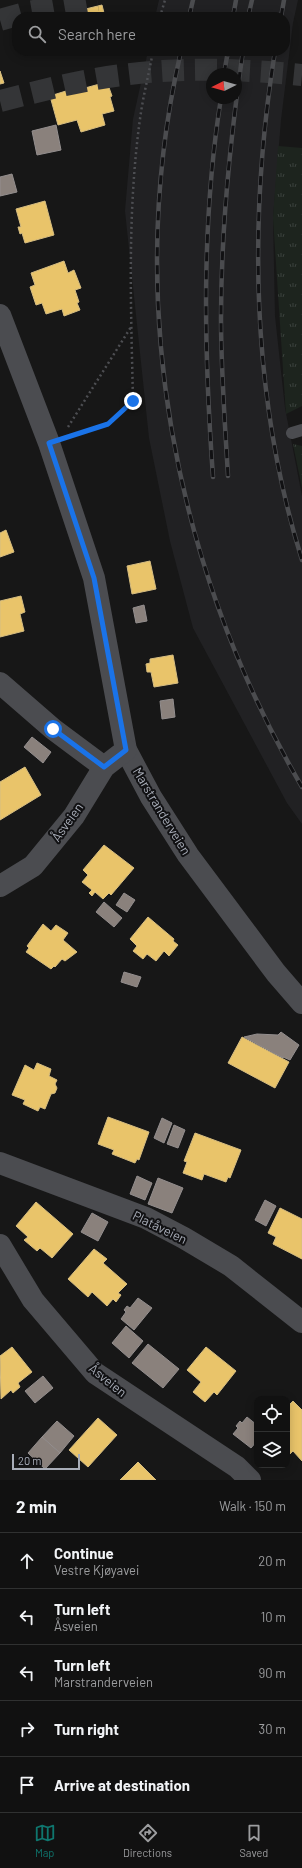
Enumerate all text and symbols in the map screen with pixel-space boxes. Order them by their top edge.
search box [12,12,290,56]
icon: search [26,23,48,45]
text: Search here [58,25,136,43]
north arrow [206,68,242,104]
route end [124,392,142,410]
route start [44,720,62,738]
street label: Marstranderveien [130,764,194,858]
street label: Åsveien [47,799,86,844]
street label: Platåveien [130,1207,190,1247]
street label: Åsveien [86,1359,131,1400]
map controls [254,1396,290,1468]
button: locate [254,1396,290,1432]
button: layers [254,1432,290,1468]
scale bar [12,1452,80,1471]
text: 20 m [18,1454,41,1467]
text: 2 min [16,1496,57,1516]
text: Walk · 150 m [219,1498,286,1514]
text: Continue [54,1544,114,1562]
icon: ahead [16,1550,38,1572]
text: 20 m [258,1553,286,1569]
text: Vestre Kjøyavei [54,1562,139,1578]
text: Turn left [54,1600,110,1618]
icon: left [16,1606,38,1628]
text: 10 m [261,1609,286,1625]
text: Åsveien [54,1618,98,1634]
text: Turn left [54,1656,110,1674]
icon: left [16,1662,38,1684]
text: 90 m [259,1665,286,1681]
text: Marstranderveien [54,1674,153,1690]
icon: right [16,1718,38,1740]
text: Turn right [54,1720,119,1738]
text: 30 m [259,1721,286,1737]
icon: arrive [16,1774,38,1796]
text: Arrive at destination [54,1776,190,1794]
tab: Map [34,1822,56,1859]
tab: Directions [123,1822,172,1859]
tab: Saved [239,1822,268,1859]

